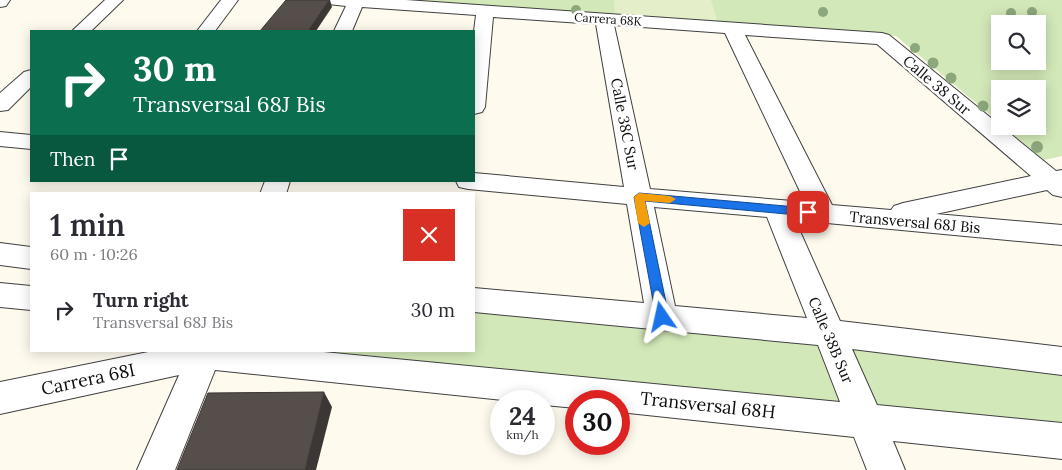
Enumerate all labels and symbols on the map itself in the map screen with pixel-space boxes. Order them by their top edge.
street label: Carrera 68K [574,9,643,29]
street label: Calle 38 Sur [899,51,975,119]
street label: Calle 38C Sur [607,76,643,172]
pin [787,191,829,233]
street label: Transversal 68J Bis [849,207,981,237]
position arrow [635,290,687,342]
street label: Calle 38B Sur [804,294,858,387]
street label: Carrera 68I [39,358,137,400]
street label: Transversal 68H [639,386,777,424]
speed limit sign: 30 [565,390,630,455]

